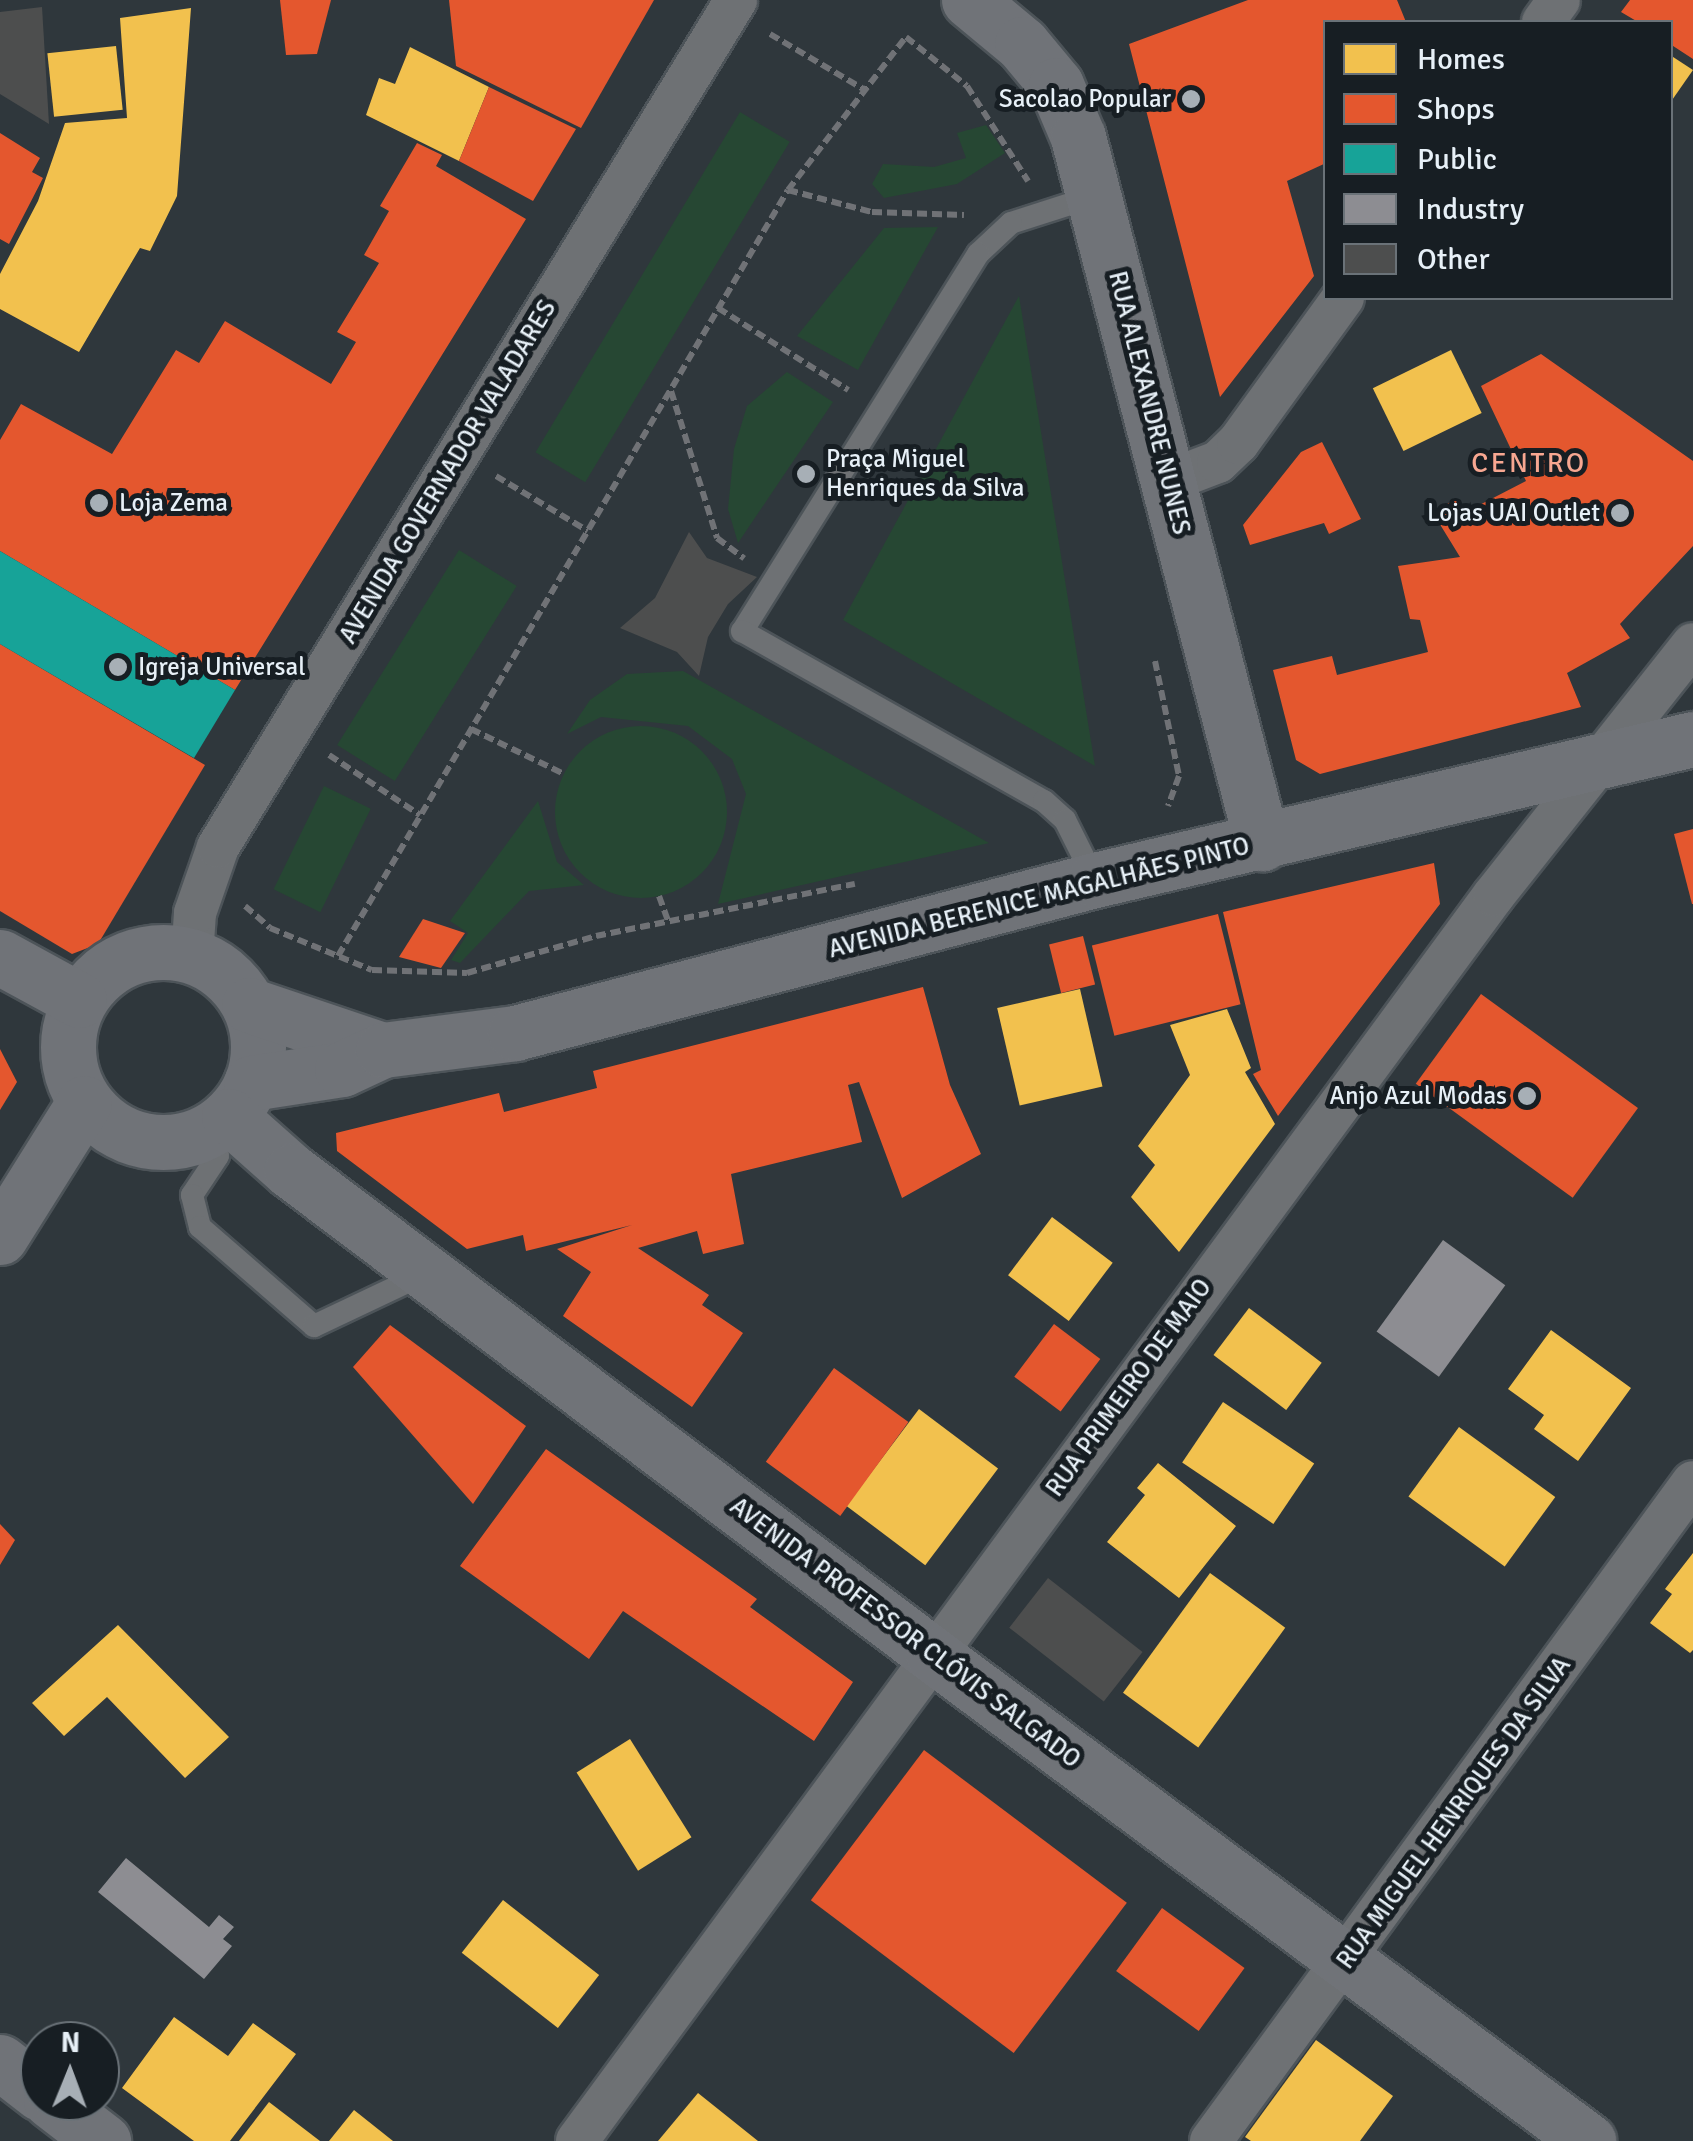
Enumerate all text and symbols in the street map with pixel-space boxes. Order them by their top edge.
legend [1323,20,1673,300]
text: Homes [1417,41,1505,78]
place label: Sacolao Popular [999,84,1171,114]
marker: Sacolao Popular [1180,88,1202,110]
text: Shops [1417,91,1495,128]
text: Public [1417,141,1497,178]
text: Industry [1417,191,1524,228]
text: Other [1417,241,1490,278]
street label: RUA ALEXANDRE NUNES [1102,268,1196,538]
street label: AVENIDA GOVERNADOR VALADARES [333,295,563,649]
place label: Praça Miguel Henriques da Silva [826,445,1024,504]
district label: CENTRO [1471,446,1587,480]
marker: Praça Miguel Henriques da Silva [795,463,817,485]
place label: Loja Zema [119,488,228,518]
marker: Loja Zema [88,492,110,514]
place label: Lojas UAI Outlet [1427,498,1600,528]
marker: Lojas UAI Outlet [1609,502,1631,524]
place label: Igreja Universal [138,652,305,682]
marker: Igreja Universal [107,656,129,678]
street label: AVENIDA BERENICE MAGALHÃES PINTO [826,831,1252,965]
place label: Anjo Azul Modas [1330,1081,1507,1111]
marker: Anjo Azul Modas [1516,1085,1538,1107]
street label: RUA PRIMEIRO DE MAIO [1040,1273,1218,1503]
street label: AVENIDA PROFESSOR CLÓVIS SALGADO [724,1491,1086,1775]
street label: RUA MIGUEL HENRIQUES DA SILVA [1331,1651,1577,1975]
north arrow [20,2021,120,2121]
text: N [60,2026,81,2060]

